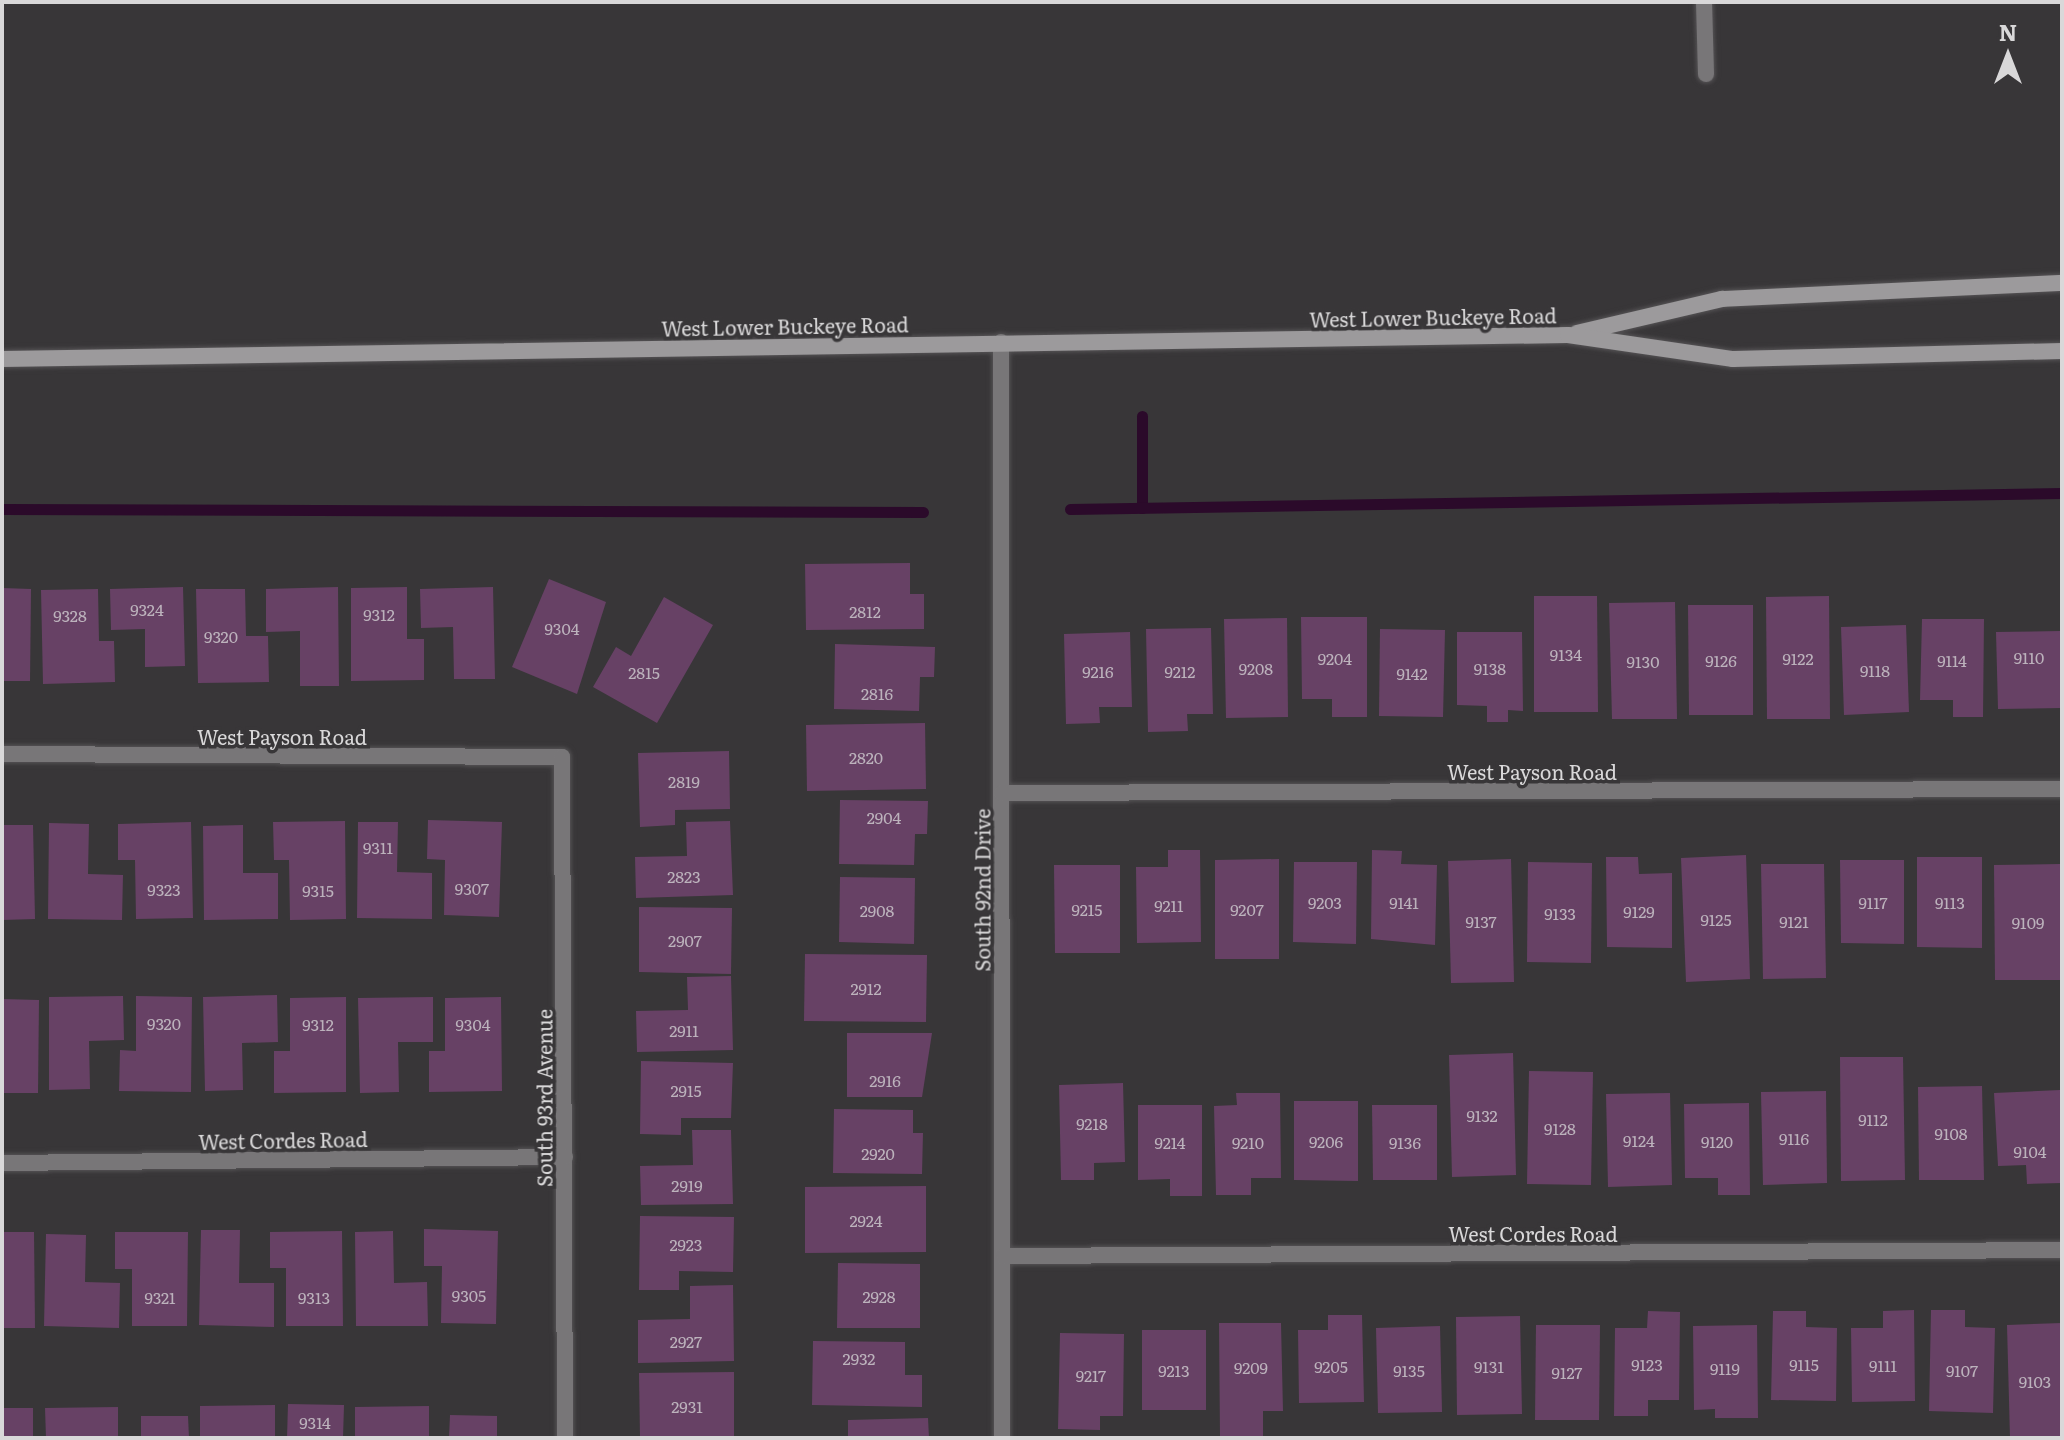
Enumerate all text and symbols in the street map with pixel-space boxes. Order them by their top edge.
text: N [1999,15,2017,48]
north arrow [1968,16,2048,96]
street label: West Lower Buckeye Road [1309,303,1557,331]
street label: West Lower Buckeye Road [661,312,909,340]
house number: 9324 [130,599,164,619]
house number: 2812 [849,601,881,621]
house number: 9312 [363,604,395,624]
house number: 9328 [53,605,87,625]
house number: 9304 [544,618,580,638]
house number: 9320 [204,626,238,646]
house number: 9134 [1550,644,1582,664]
house number: 9110 [2014,647,2044,667]
house number: 9204 [1318,648,1352,668]
house number: 9122 [1782,648,1814,668]
house number: 9126 [1705,650,1737,670]
house number: 9114 [1937,650,1967,670]
house number: 9130 [1627,651,1659,671]
house number: 9208 [1239,658,1273,678]
house number: 9138 [1474,658,1506,678]
house number: 9118 [1860,660,1890,680]
house number: 9216 [1082,661,1114,681]
house number: 9212 [1165,661,1195,681]
house number: 2815 [628,662,660,682]
house number: 9142 [1396,663,1428,683]
house number: 2816 [861,683,893,703]
street label: West Payson Road [197,724,367,748]
house number: 2820 [849,747,883,767]
street label: West Payson Road [1447,759,1617,783]
house number: 2819 [668,771,700,791]
house number: 2904 [867,807,901,827]
street label: South 92nd Drive [970,808,994,972]
house number: 9311 [363,837,393,857]
house number: 2823 [667,866,701,886]
house number: 9307 [455,878,489,898]
house number: 9323 [147,879,181,899]
house number: 9315 [302,880,334,900]
house number: 9203 [1308,892,1342,912]
house number: 9141 [1389,892,1419,912]
house number: 9117 [1858,892,1888,912]
house number: 9113 [1935,892,1965,912]
house number: 9211 [1154,895,1184,915]
house number: 9215 [1072,899,1102,919]
house number: 9207 [1230,899,1264,919]
house number: 2908 [860,900,894,920]
house number: 9129 [1623,901,1655,921]
house number: 9133 [1544,903,1576,923]
house number: 9125 [1700,909,1732,929]
house number: 9137 [1465,911,1497,931]
house number: 9121 [1779,911,1809,931]
house number: 9109 [2012,912,2044,932]
house number: 2907 [668,930,702,950]
house number: 2912 [850,978,882,998]
street label: South 93rd Avenue [532,1009,556,1187]
house number: 9320 [147,1013,181,1033]
house number: 9312 [302,1014,334,1034]
house number: 9304 [455,1014,491,1034]
house number: 2911 [669,1020,699,1040]
house number: 2916 [869,1070,901,1090]
house number: 2915 [670,1080,702,1100]
house number: 9132 [1466,1105,1498,1125]
house number: 9112 [1858,1109,1888,1129]
house number: 9218 [1076,1113,1108,1133]
house number: 9128 [1544,1118,1576,1138]
house number: 9108 [1935,1123,1967,1143]
street label: West Cordes Road [198,1127,368,1153]
house number: 9116 [1779,1128,1809,1148]
house number: 9124 [1623,1130,1655,1150]
house number: 9206 [1309,1131,1343,1151]
house number: 9120 [1701,1131,1733,1151]
house number: 9214 [1155,1132,1185,1152]
house number: 9210 [1232,1132,1264,1152]
house number: 9136 [1389,1132,1421,1152]
house number: 9104 [2014,1141,2046,1161]
house number: 2920 [861,1143,895,1163]
house number: 2919 [671,1175,703,1195]
house number: 2924 [849,1210,883,1230]
street label: West Cordes Road [1448,1221,1618,1245]
house number: 2923 [669,1234,703,1254]
house number: 9305 [452,1285,486,1305]
house number: 2928 [862,1286,896,1306]
house number: 9321 [144,1287,176,1307]
house number: 9313 [298,1287,330,1307]
house number: 2927 [670,1331,702,1351]
house number: 2932 [843,1348,875,1368]
house number: 9123 [1631,1354,1663,1374]
house number: 9115 [1789,1354,1819,1374]
house number: 9111 [1869,1355,1897,1375]
house number: 9205 [1314,1356,1348,1376]
house number: 9131 [1474,1356,1504,1376]
house number: 9209 [1234,1357,1268,1377]
house number: 9119 [1710,1358,1740,1378]
house number: 9213 [1158,1360,1190,1380]
house number: 9135 [1393,1360,1425,1380]
house number: 9107 [1946,1360,1978,1380]
house number: 9127 [1552,1362,1582,1382]
house number: 9217 [1076,1365,1106,1385]
house number: 9103 [2019,1371,2051,1391]
house number: 2931 [671,1396,703,1416]
house number: 9314 [299,1412,331,1432]

